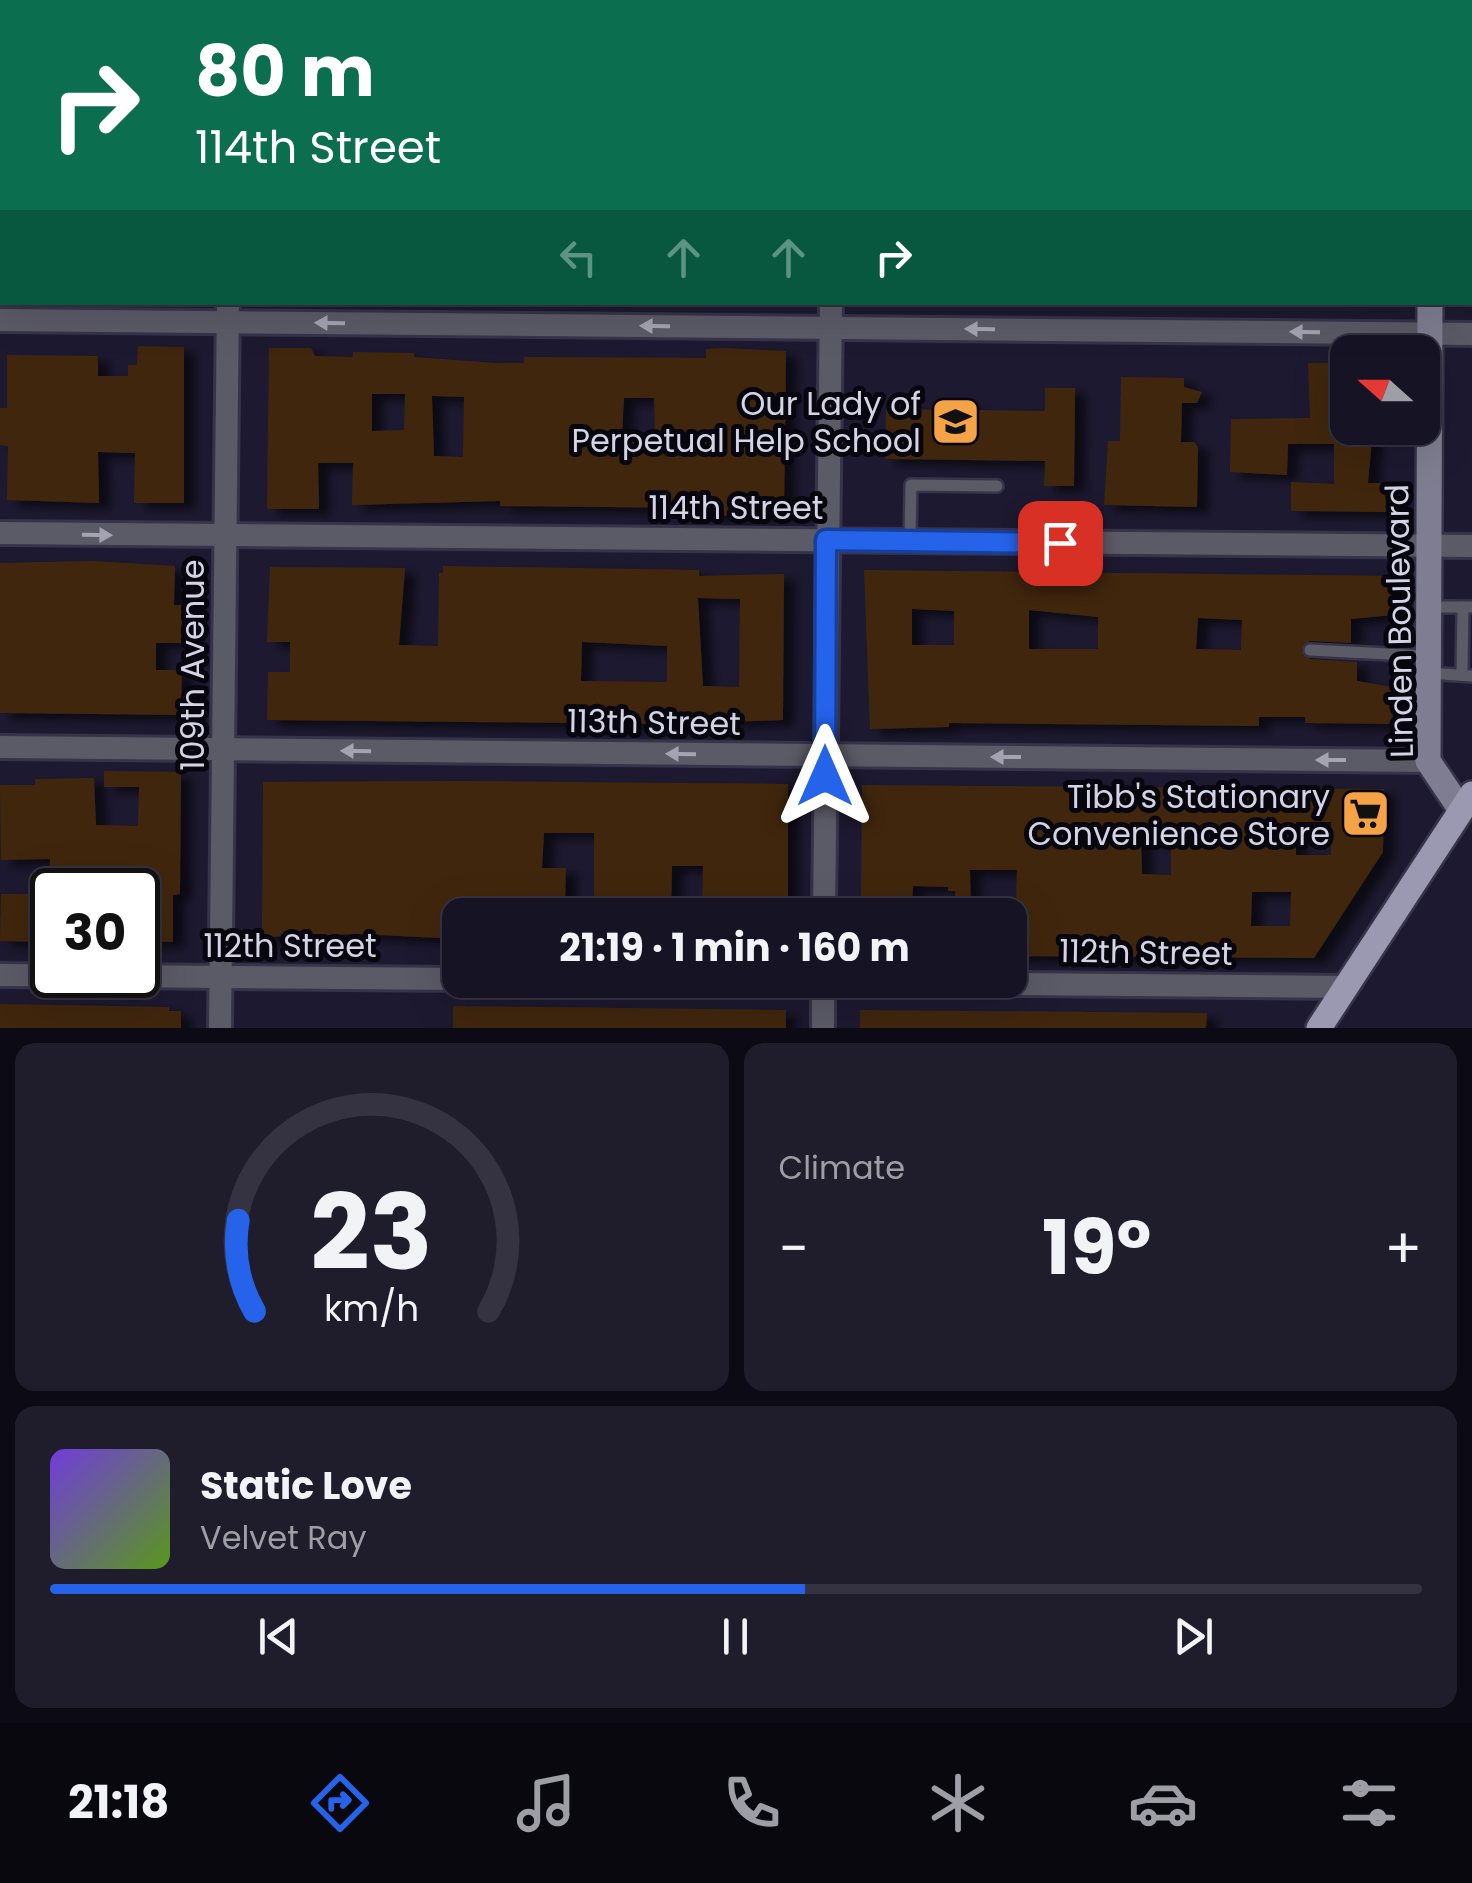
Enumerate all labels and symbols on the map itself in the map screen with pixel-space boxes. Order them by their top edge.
one-way arrow [313,315,345,331]
one-way arrow [638,318,670,334]
one-way arrow [963,321,995,337]
one-way arrow [1288,324,1320,340]
north arrow [1330,335,1440,445]
place label: Our Lady of Perpetual Help School [571,381,921,463]
school or university icon: Our Lady of Perpetual Help School [930,395,982,447]
street label: Linden Boulevard [1374,484,1424,758]
street label: 114th Street [649,485,823,530]
pin [1018,501,1103,586]
one-way arrow [82,527,114,543]
street label: 109th Avenue [170,559,215,771]
street label: 113th Street [567,698,741,746]
position arrow [773,724,877,828]
one-way arrow [339,743,371,759]
one-way arrow [664,746,696,762]
one-way arrow [989,749,1021,765]
one-way arrow [1314,752,1346,768]
place label: Tibb's Stationary Convenience Store [1027,774,1330,856]
supermarket icon: Tibb's Stationary Convenience Store [1339,788,1391,840]
speed limit sign: 30 [30,868,160,998]
street label: 112th Street [203,923,377,968]
street label: 112th Street [1059,928,1233,976]

